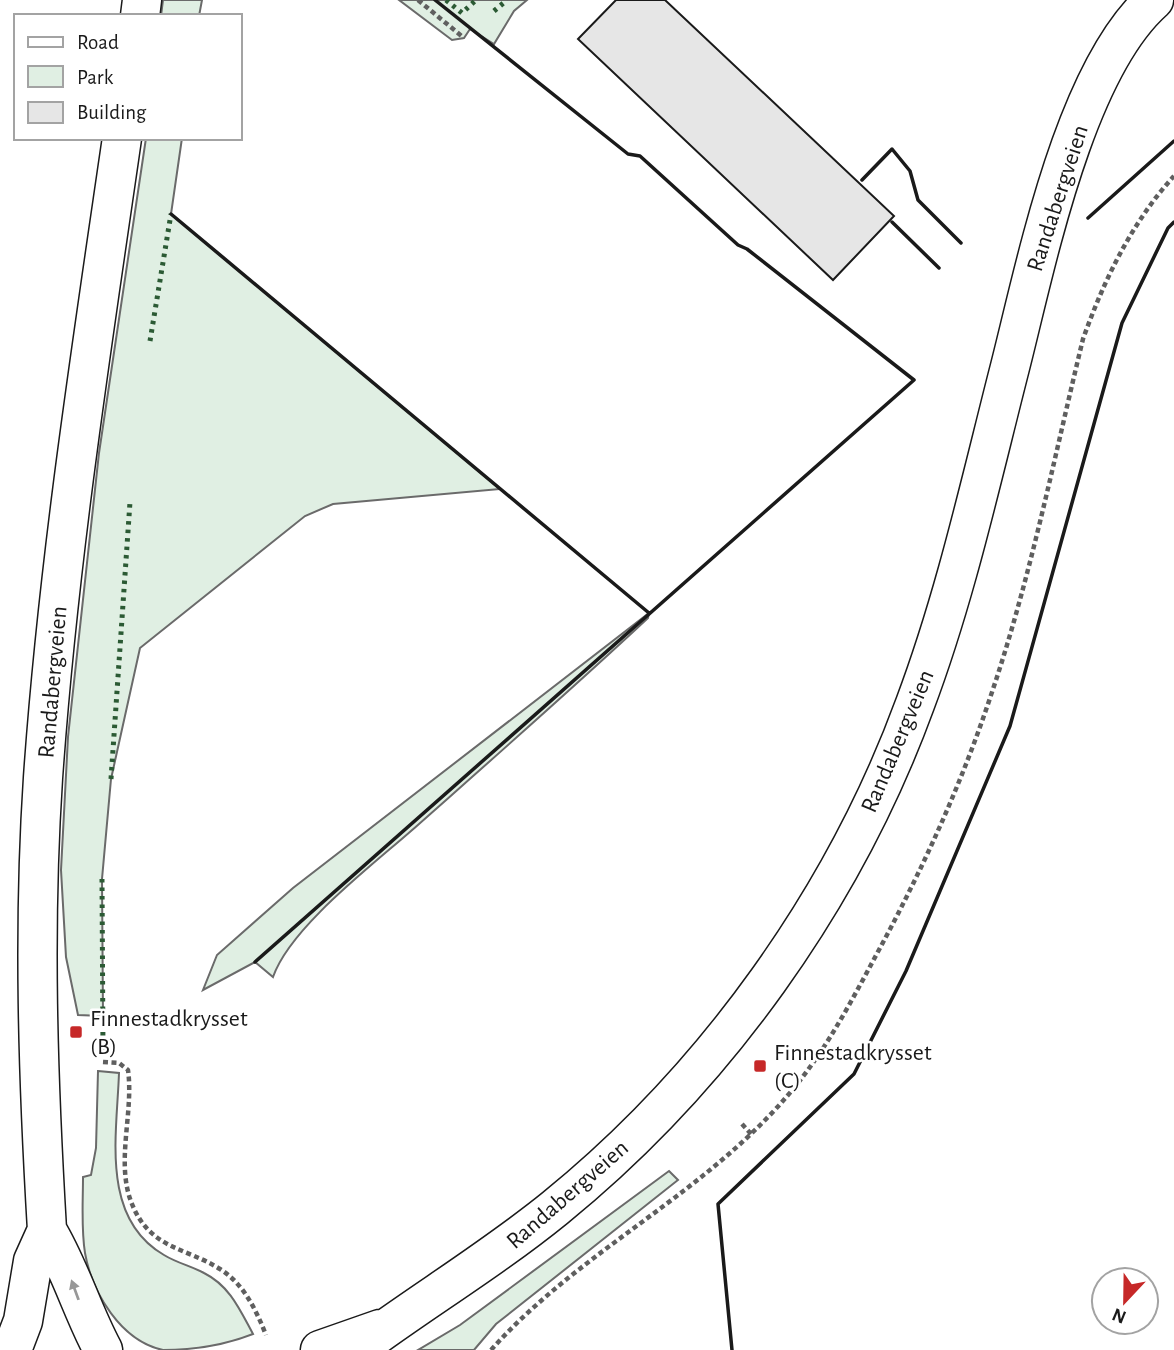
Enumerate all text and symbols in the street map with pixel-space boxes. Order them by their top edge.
legend [14,14,242,140]
text: Road [77,32,119,53]
text: Park [77,67,114,88]
text: Building [77,102,147,123]
street label: Randabergveien [1023,122,1093,275]
street label: Randabergveien [34,605,72,759]
street label: Randabergveien [857,666,939,816]
place label: Finnestadkrysset (B) [90,1007,248,1059]
marker: Finnestadkrysset (B) [68,1024,84,1040]
place label: Finnestadkrysset (C) [774,1041,932,1093]
marker: Finnestadkrysset (C) [752,1058,768,1074]
street label: Randabergveien [502,1136,633,1254]
north arrow [1090,1266,1160,1336]
one-way arrow [70,1279,81,1300]
text: N [1110,1304,1129,1327]

